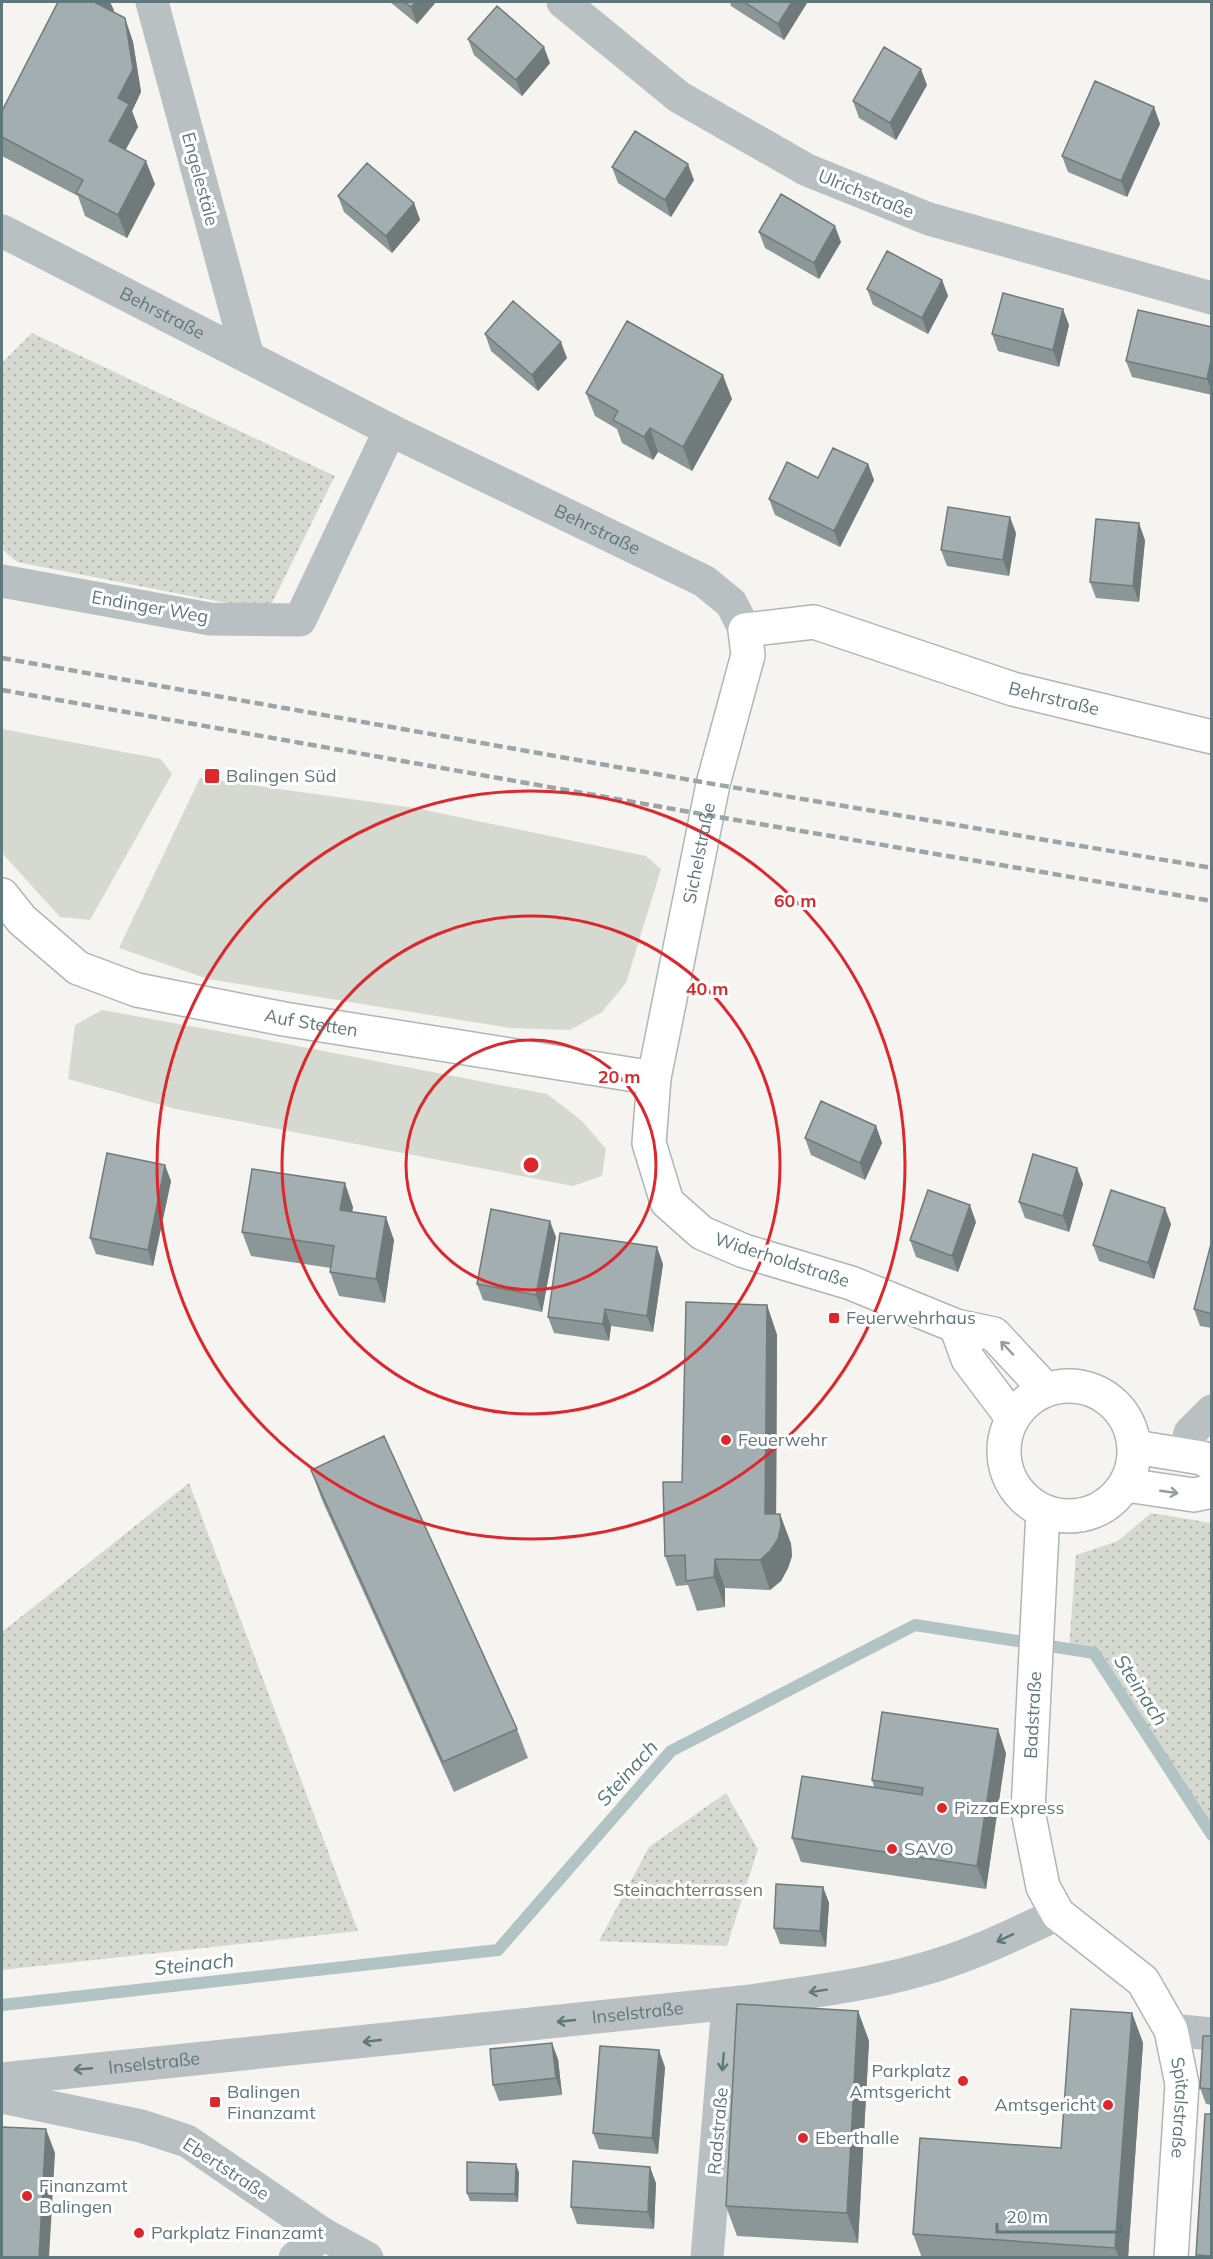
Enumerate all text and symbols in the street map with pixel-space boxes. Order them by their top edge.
street label: Engelestäle [177,130,224,228]
street label: Ulrichstraße [815,164,917,223]
street label: Behrstraße [116,281,209,344]
street label: Behrstraße [551,499,644,560]
street label: Endinger Weg [90,585,210,628]
street label: Behrstraße [1006,676,1102,720]
place label: Balingen Süd [226,764,336,787]
marker: Balingen Süd [203,767,221,785]
street label: Sichelstraße [677,800,720,906]
text: 60 m [774,889,816,912]
text: 40 m [686,977,728,1000]
street label: Auf Stetten [263,1003,360,1042]
text: 20 m [598,1065,640,1088]
centre of rings [521,1155,541,1175]
street label: Widerholdstraße [712,1227,853,1292]
place label: Feuerwehrhaus [846,1306,976,1329]
marker: Feuerwehrhaus [827,1311,841,1325]
one-way arrow [1000,1340,1014,1355]
place label: Feuerwehr [738,1428,828,1451]
marker: Feuerwehr [719,1433,733,1447]
one-way arrow [1159,1486,1178,1497]
water label: Steinach [1109,1649,1174,1730]
street label: Badstraße [1019,1671,1046,1759]
water label: Steinach [590,1734,663,1811]
place label: PizzaExpress [954,1796,1065,1819]
marker: PizzaExpress [935,1801,949,1815]
place label: SAVO [904,1837,954,1860]
marker: SAVO [885,1842,899,1856]
park label: Steinachterrassen [613,1878,763,1901]
one-way arrow [997,1933,1015,1945]
water label: Steinach [153,1947,235,1980]
one-way arrow [809,1985,828,1996]
street label: Inselstraße [591,1996,684,2029]
one-way arrow [556,2016,576,2027]
one-way arrow [363,2036,382,2047]
street label: Inselstraße [107,2046,201,2079]
one-way arrow [718,2052,729,2072]
street label: Spitalstraße [1166,2055,1194,2159]
place label: Parkplatz Amtsgericht [850,2059,951,2103]
one-way arrow [73,2064,93,2075]
marker: Parkplatz Amtsgericht [956,2074,970,2088]
place label: Balingen Finanzamt [227,2080,315,2124]
street label: Radstraße [702,2086,733,2176]
place label: Amtsgericht [995,2093,1096,2116]
marker: Balingen Finanzamt [208,2095,222,2109]
marker: Amtsgericht [1101,2098,1115,2112]
place label: Eberthalle [815,2126,899,2149]
marker: Eberthalle [796,2131,810,2145]
street label: Ebertstraße [179,2132,274,2205]
place label: Finanzamt Balingen [39,2174,127,2218]
marker: Finanzamt Balingen [20,2189,34,2203]
scale bar [997,2196,1122,2234]
text: 20 m [1006,2205,1048,2228]
place label: Parkplatz Finanzamt [151,2221,324,2244]
marker: Parkplatz Finanzamt [132,2226,146,2240]

